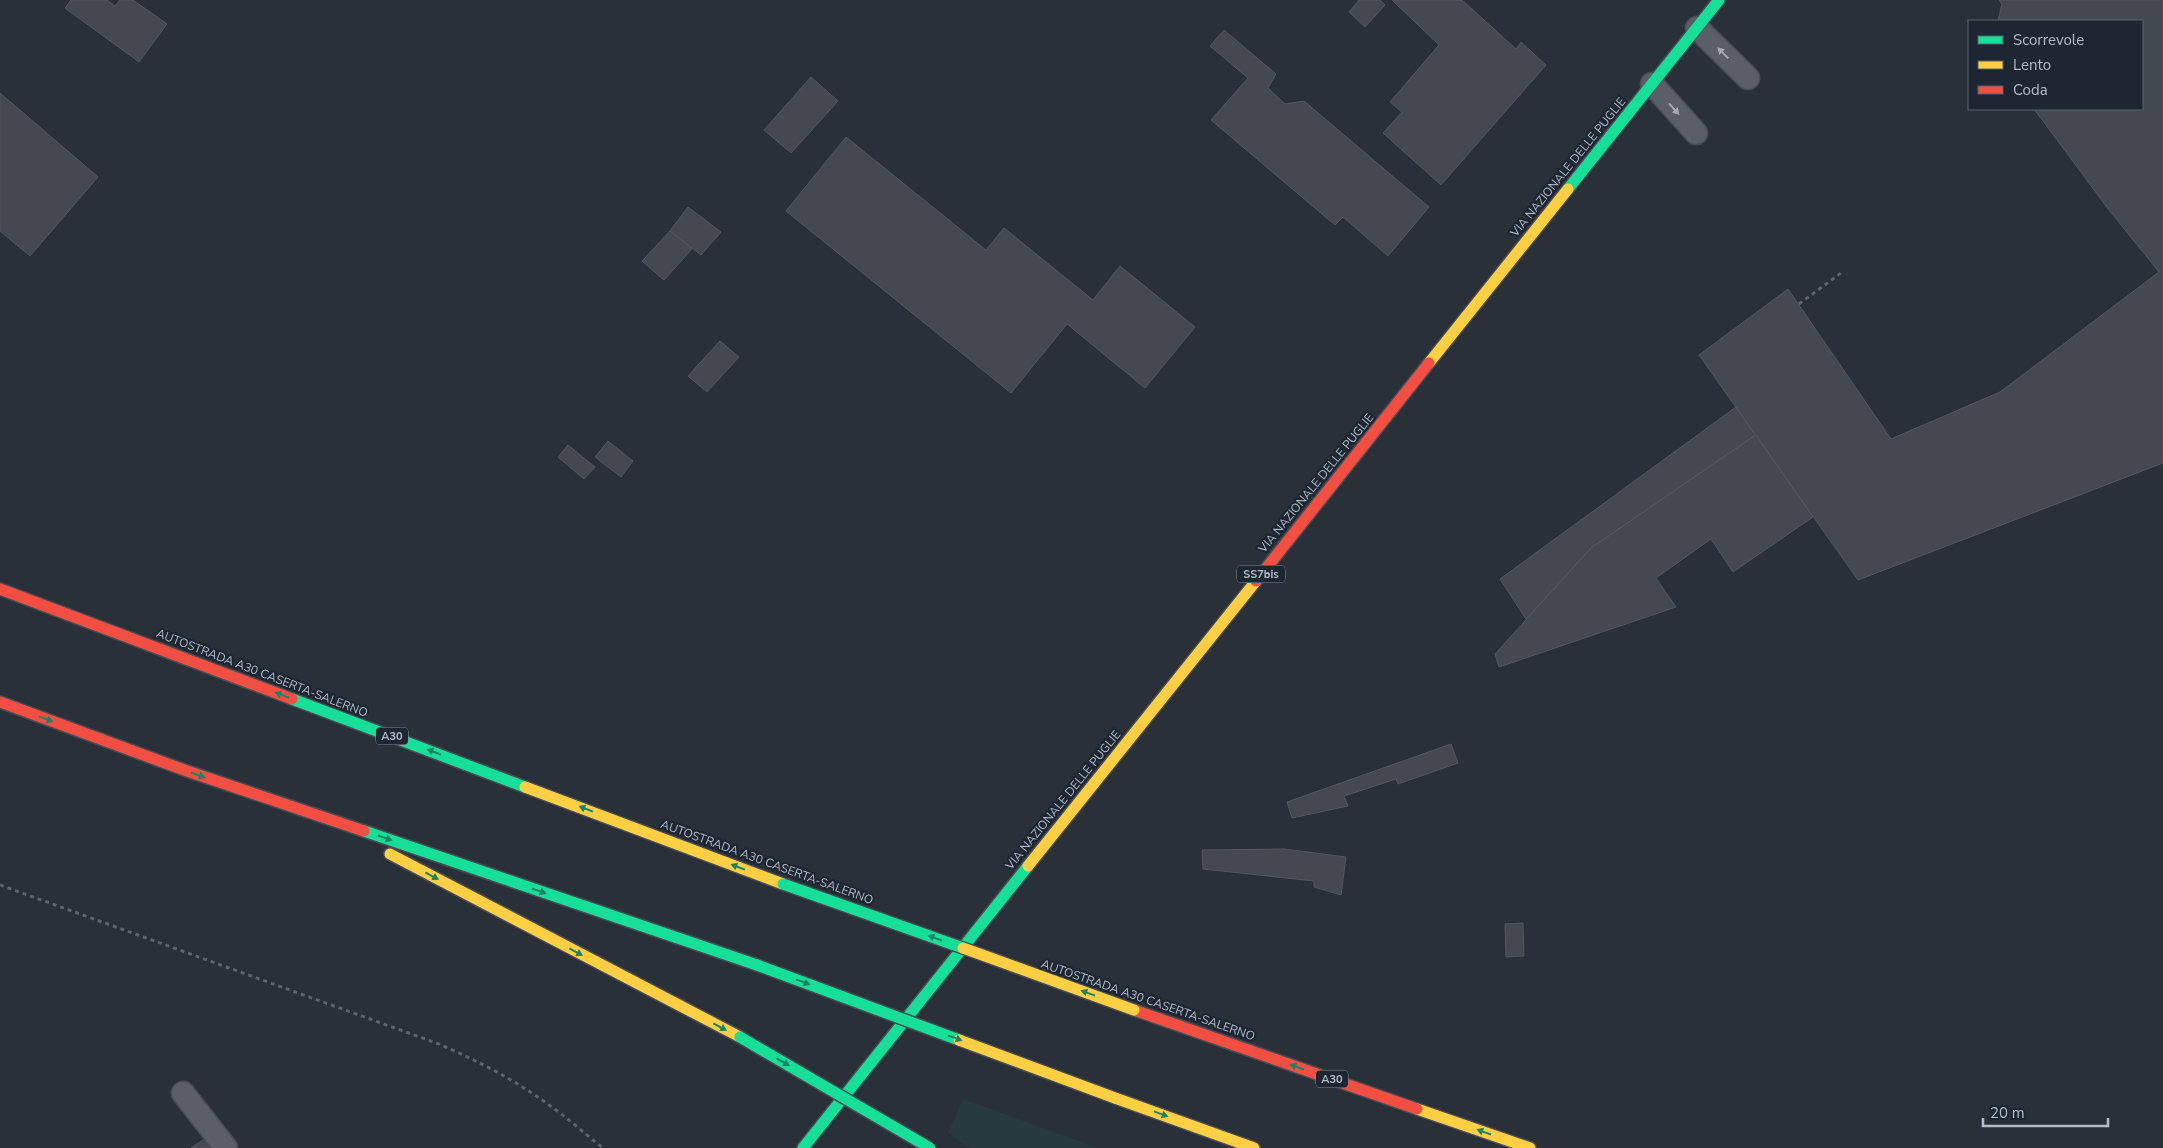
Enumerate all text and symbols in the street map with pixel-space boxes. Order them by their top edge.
legend [1968,20,2143,110]
text: Scorrevole [2013,30,2084,50]
one-way arrow [1717,47,1729,59]
text: Lento [2013,55,2051,75]
text: Coda [2013,80,2048,100]
street label: VIA NAZIONALE DELLE PUGLIE [1506,94,1629,241]
one-way arrow [1668,102,1680,114]
street label: VIA NAZIONALE DELLE PUGLIE [1254,410,1377,557]
road number: SS7bis [1237,566,1285,582]
street label: AUTOSTRADA A30 CASERTA-SALERNO [154,625,370,721]
one-way arrow [274,691,289,698]
one-way arrow [39,715,54,723]
street label: VIA NAZIONALE DELLE PUGLIE [1001,727,1124,874]
road number: A30 [376,728,408,744]
one-way arrow [426,748,441,755]
one-way arrow [191,772,206,779]
one-way arrow [578,805,593,813]
street label: AUTOSTRADA A30 CASERTA-SALERNO [658,816,876,908]
one-way arrow [378,835,393,843]
one-way arrow [730,863,745,871]
one-way arrow [425,872,439,880]
one-way arrow [532,887,547,895]
one-way arrow [928,934,943,941]
one-way arrow [569,947,583,956]
street label: AUTOSTRADA A30 CASERTA-SALERNO [1039,956,1257,1044]
one-way arrow [795,979,810,986]
one-way arrow [1081,989,1096,996]
one-way arrow [713,1023,727,1031]
one-way arrow [948,1034,963,1042]
one-way arrow [775,1058,790,1066]
one-way arrow [1290,1063,1305,1070]
road number: A30 [1316,1070,1348,1088]
scale bar [1983,1096,2108,1128]
text: 20 m [1990,1103,2025,1123]
one-way arrow [1154,1111,1169,1119]
one-way arrow [1476,1128,1491,1136]

